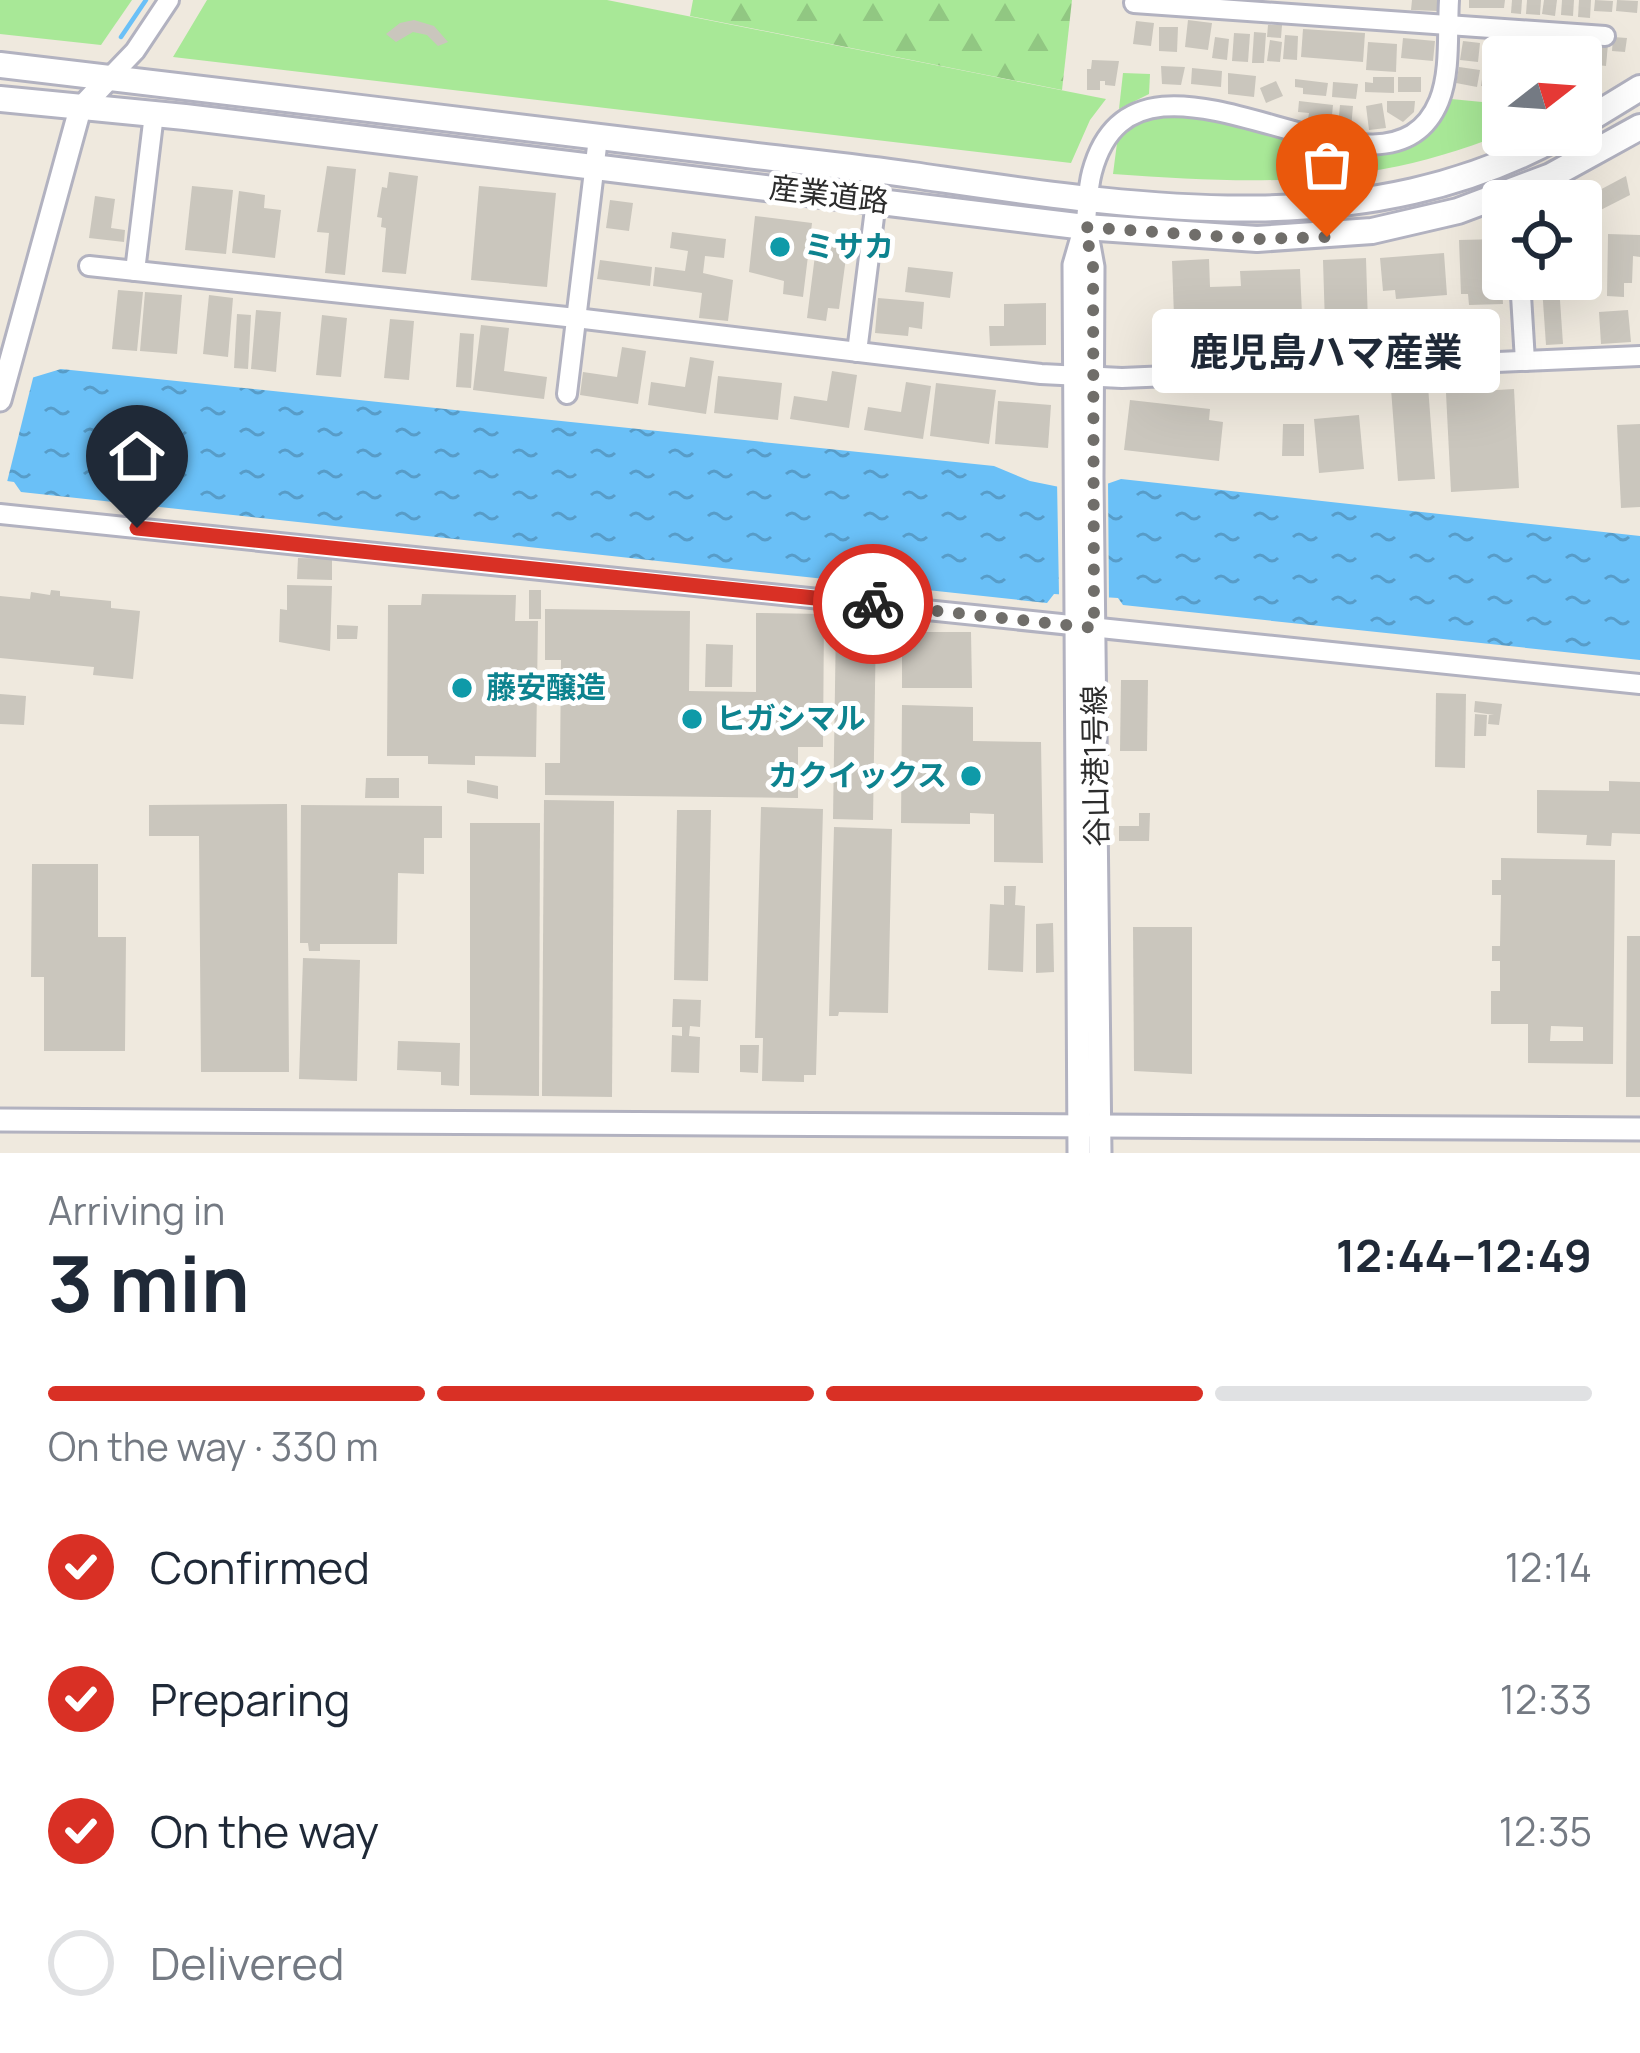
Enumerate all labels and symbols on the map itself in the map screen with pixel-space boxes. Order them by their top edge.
north arrow [1482,36,1602,156]
pin [1276,114,1378,237]
street label: 産業道路 [767,166,891,221]
place label: ミサカ [804,225,894,266]
marker: ミサカ [767,234,793,260]
callout: 鹿児島ハマ産業 [1153,309,1501,393]
pin [86,405,188,528]
courier [813,544,933,664]
place label: 藤安醸造 [486,666,606,707]
marker: 藤安醸造 [449,675,475,701]
street label: 谷山港1号線 [1073,685,1116,847]
place label: ヒガシマル [716,697,866,738]
marker: ヒガシマル [679,706,705,732]
place label: カクイックス [768,754,947,795]
marker: カクイックス [958,763,984,789]

